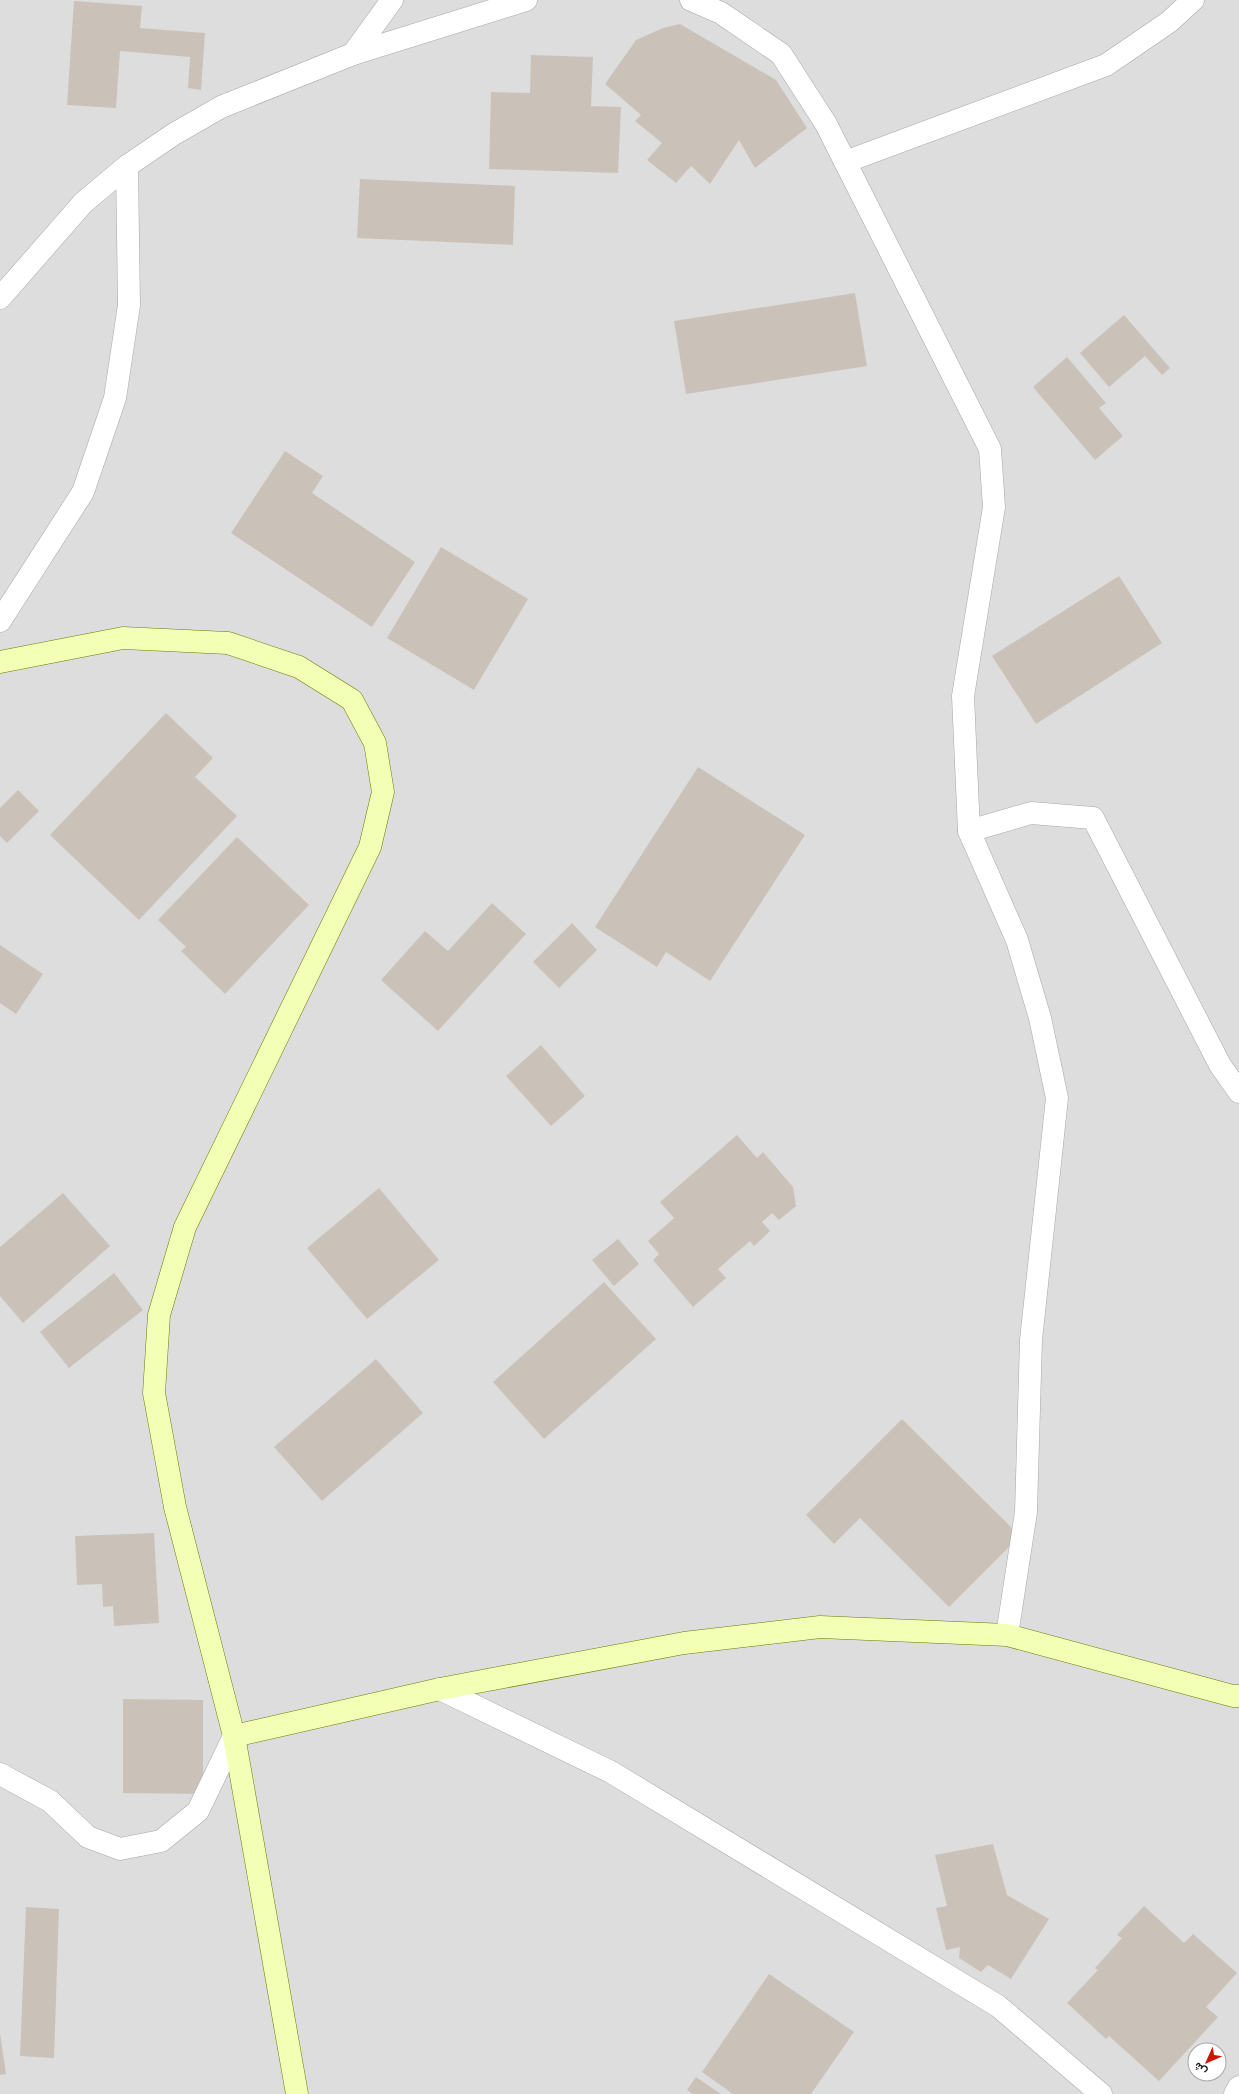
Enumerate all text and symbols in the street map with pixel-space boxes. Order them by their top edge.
north arrow [1187,2042,1227,2082]
text: ش [1190,2059,1210,2079]

